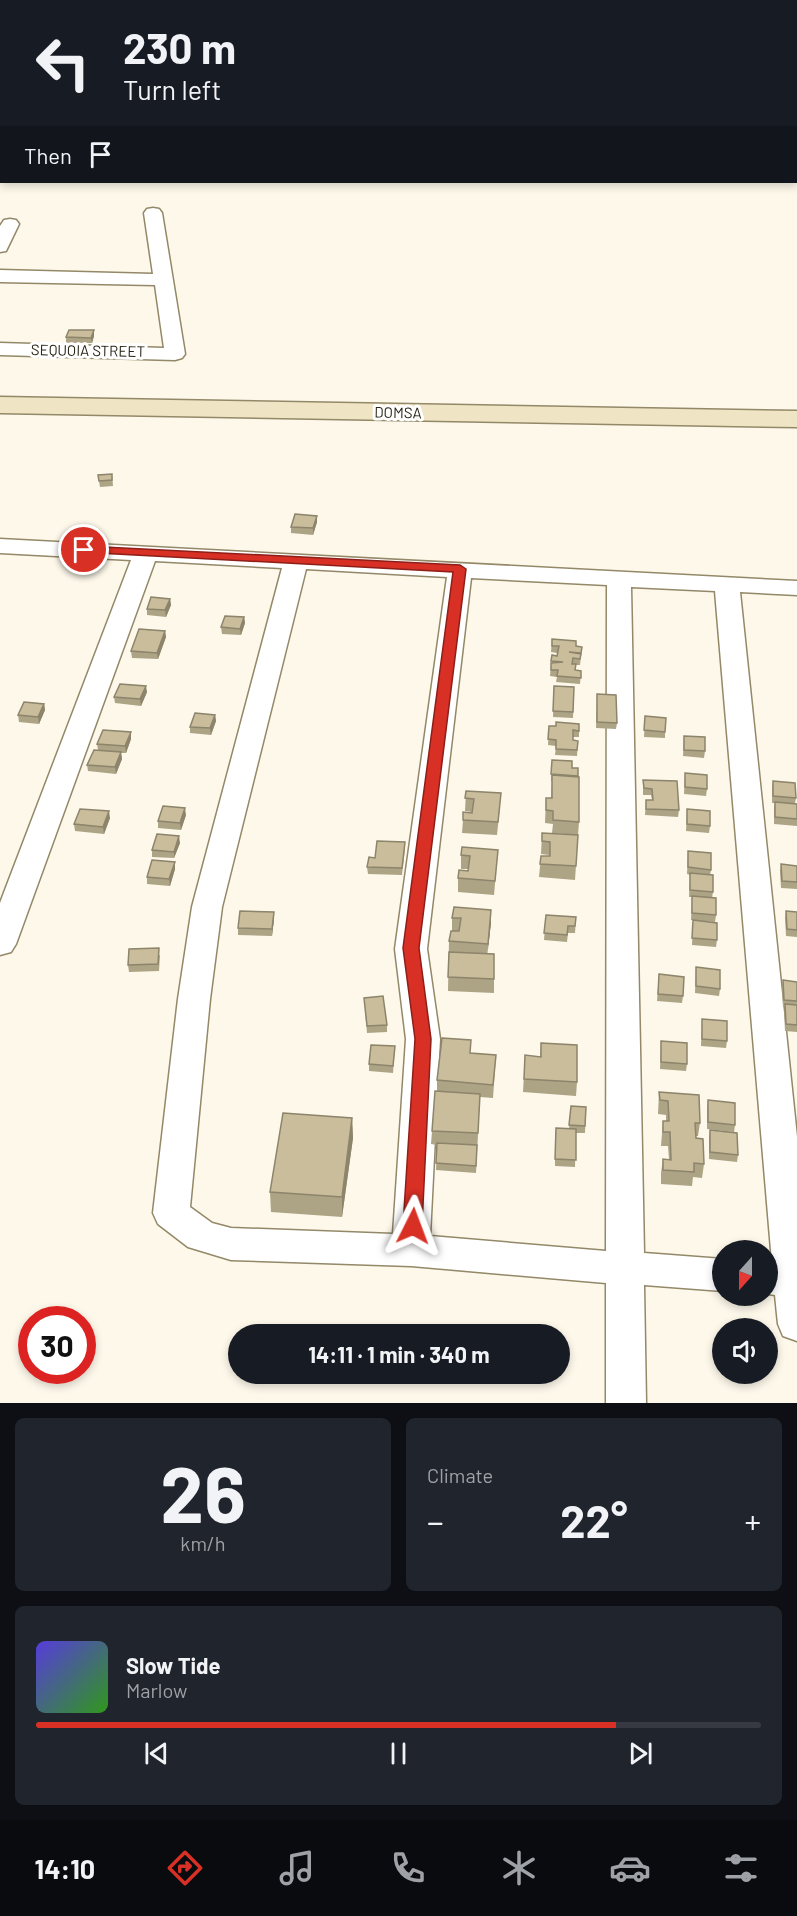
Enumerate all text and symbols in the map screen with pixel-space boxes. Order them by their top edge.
text: 230 m [123,22,236,72]
icon: left [24,24,102,102]
text: Turn left [123,73,221,105]
icon: arrive [84,138,117,171]
text: Then [24,142,72,168]
street label: SEQUOIA STREET [31,340,145,360]
street label: DOMSA [374,403,422,421]
pin [58,524,109,575]
icon: arrive [67,533,100,566]
position arrow [381,1194,445,1258]
north arrow [712,1240,778,1306]
map controls [712,1240,778,1384]
speed limit sign: 30 [18,1306,96,1384]
button: sound [712,1318,778,1384]
text: 14:11 · 1 min · 340 m [308,1341,490,1367]
text: 26 [160,1445,246,1539]
text: Climate [427,1463,493,1487]
text: 22° [560,1493,628,1547]
text: − [427,1501,444,1541]
text: + [744,1501,761,1541]
text: km/h [180,1531,226,1555]
text: Slow Tide [126,1652,221,1678]
text: Marlow [126,1678,187,1702]
icon: previous [140,1737,173,1770]
icon: pause [382,1737,415,1770]
icon: next [624,1737,657,1770]
icon: directions [164,1847,206,1889]
icon: music [276,1847,318,1889]
icon: phone [387,1847,429,1889]
icon: climate [498,1847,540,1889]
icon: car [609,1847,651,1889]
icon: filters [720,1847,762,1889]
text: 14:10 [35,1852,95,1884]

